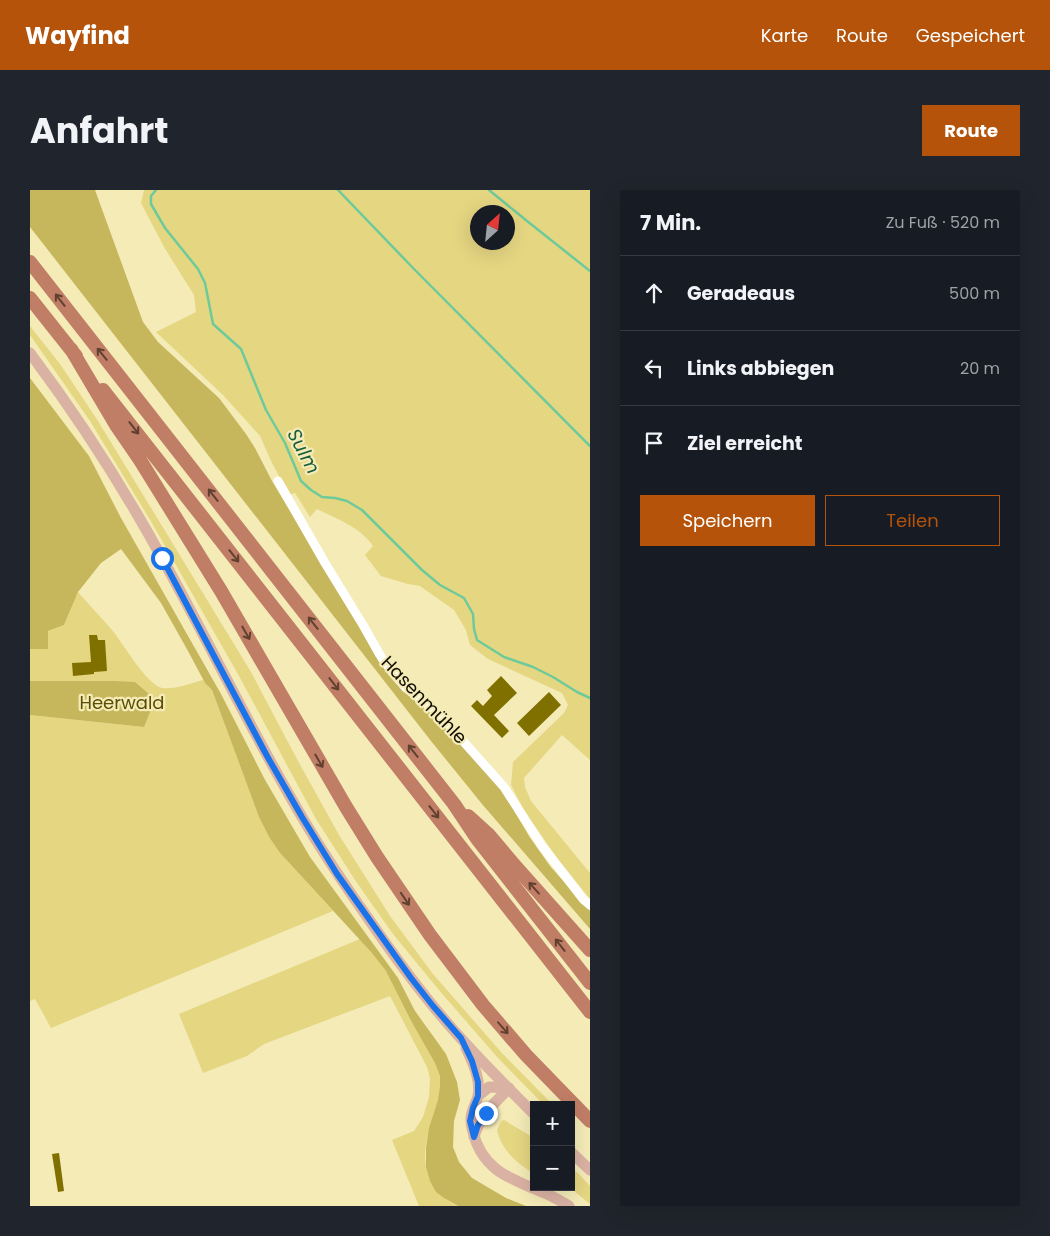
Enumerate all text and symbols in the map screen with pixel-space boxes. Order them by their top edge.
text: Wayfind [25,19,130,52]
text: Karte [761,23,808,48]
text: Route [836,23,888,48]
text: Gespeichert [916,23,1025,48]
button: Route [922,105,1020,156]
text: Anfahrt [30,106,169,155]
north arrow [470,205,515,250]
text: 7 Min. [640,208,701,237]
text: Zu Fuß · 520 m [886,211,1000,234]
icon: ahead [640,279,668,307]
text: Geradeaus [687,280,795,307]
text: 500 m [949,282,1000,305]
one-way arrow [54,294,65,307]
one-way arrow [97,348,108,361]
icon: left [640,354,668,382]
text: Links abbiegen [687,355,834,382]
text: 20 m [960,357,1000,380]
one-way arrow [128,421,139,434]
water label: Sulm [280,424,327,479]
icon: arrive [640,429,668,457]
text: Ziel erreicht [687,430,803,457]
one-way arrow [208,488,218,502]
button: Speichern [640,495,815,546]
button: Teilen [825,495,1000,546]
route start [151,547,174,570]
one-way arrow [229,549,240,562]
one-way arrow [308,617,319,630]
one-way arrow [242,625,251,640]
street label: Hasenmühle [376,650,473,749]
one-way arrow [328,677,339,690]
park label: Heerwald [79,690,165,715]
one-way arrow [408,745,419,758]
one-way arrow [315,753,325,767]
one-way arrow [429,805,440,818]
one-way arrow [528,881,540,894]
one-way arrow [400,891,410,905]
one-way arrow [555,938,565,952]
one-way arrow [497,1021,508,1034]
map controls [530,1101,575,1191]
button: + [530,1101,575,1146]
route end [475,1102,498,1125]
button: − [530,1146,575,1191]

